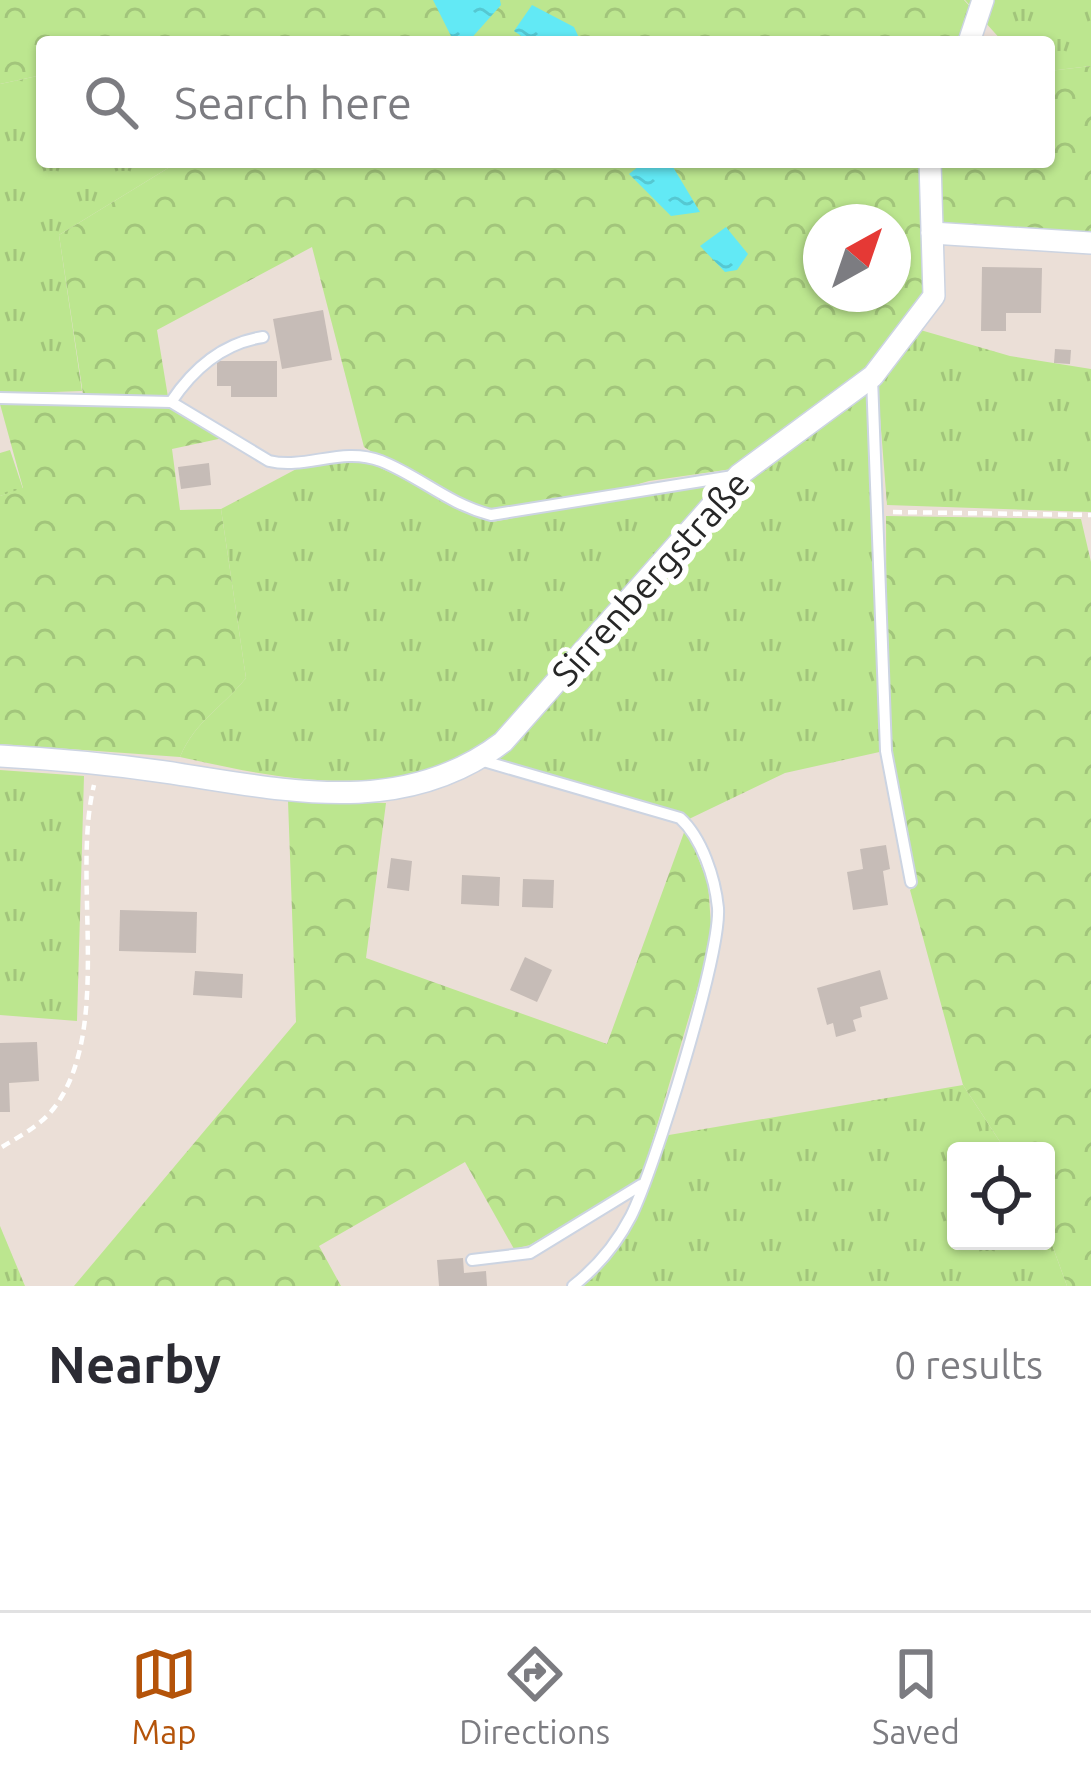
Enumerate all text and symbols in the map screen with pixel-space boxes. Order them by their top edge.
search box [36,36,1055,168]
icon: search [78,69,144,135]
text: Search here [174,77,412,128]
north arrow [803,204,911,312]
street label: Sirrenbergstraße [543,462,757,694]
map controls [947,1142,1055,1250]
button: locate [947,1142,1055,1250]
text: Nearby [48,1335,221,1393]
text: 0 results [894,1343,1043,1386]
tab: Map [131,1641,197,1750]
tab: Directions [459,1641,610,1750]
tab: Saved [872,1641,960,1750]

